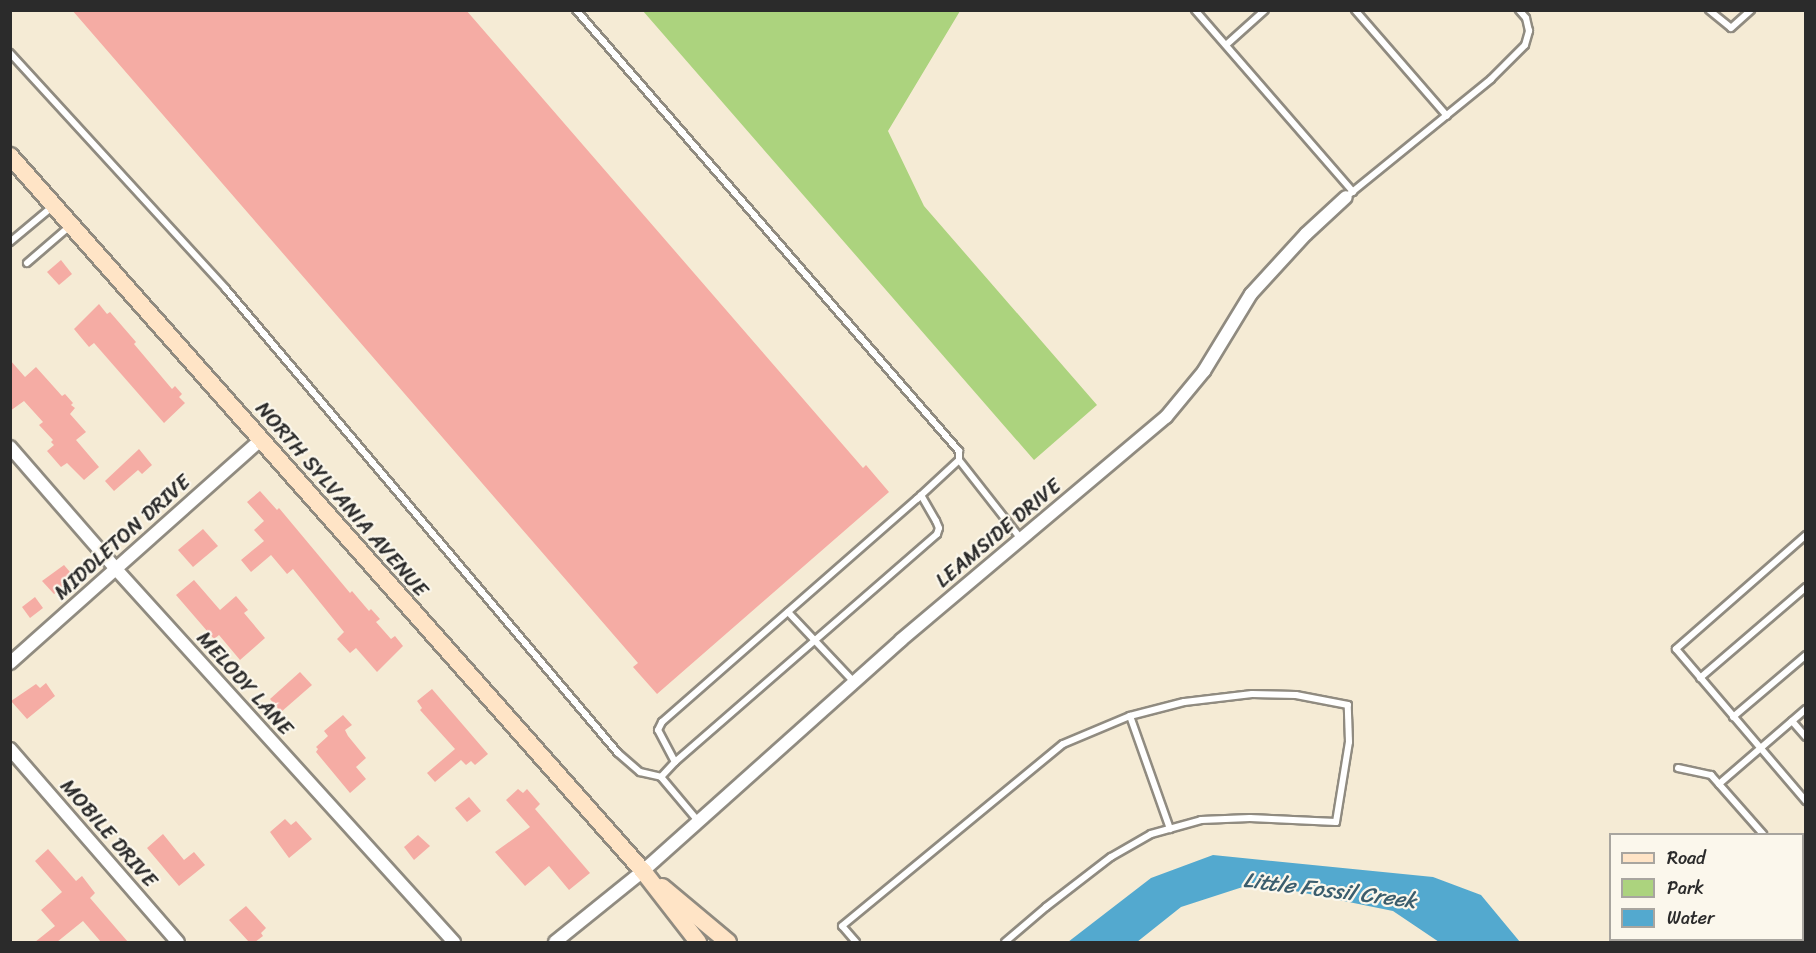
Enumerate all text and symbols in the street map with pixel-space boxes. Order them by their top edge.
street label: NORTH SYLVANIA AVENUE [251,397,433,601]
street label: MIDDLETON DRIVE [49,469,195,605]
street label: LEAMSIDE DRIVE [929,473,1067,593]
street label: MELODY LANE [192,626,298,740]
street label: MOBILE DRIVE [55,774,163,892]
legend [1609,833,1804,941]
text: Road [1667,842,1706,874]
water label: Little Fossil Creek [1241,866,1419,914]
text: Park [1667,872,1704,904]
text: Water [1667,902,1714,934]

